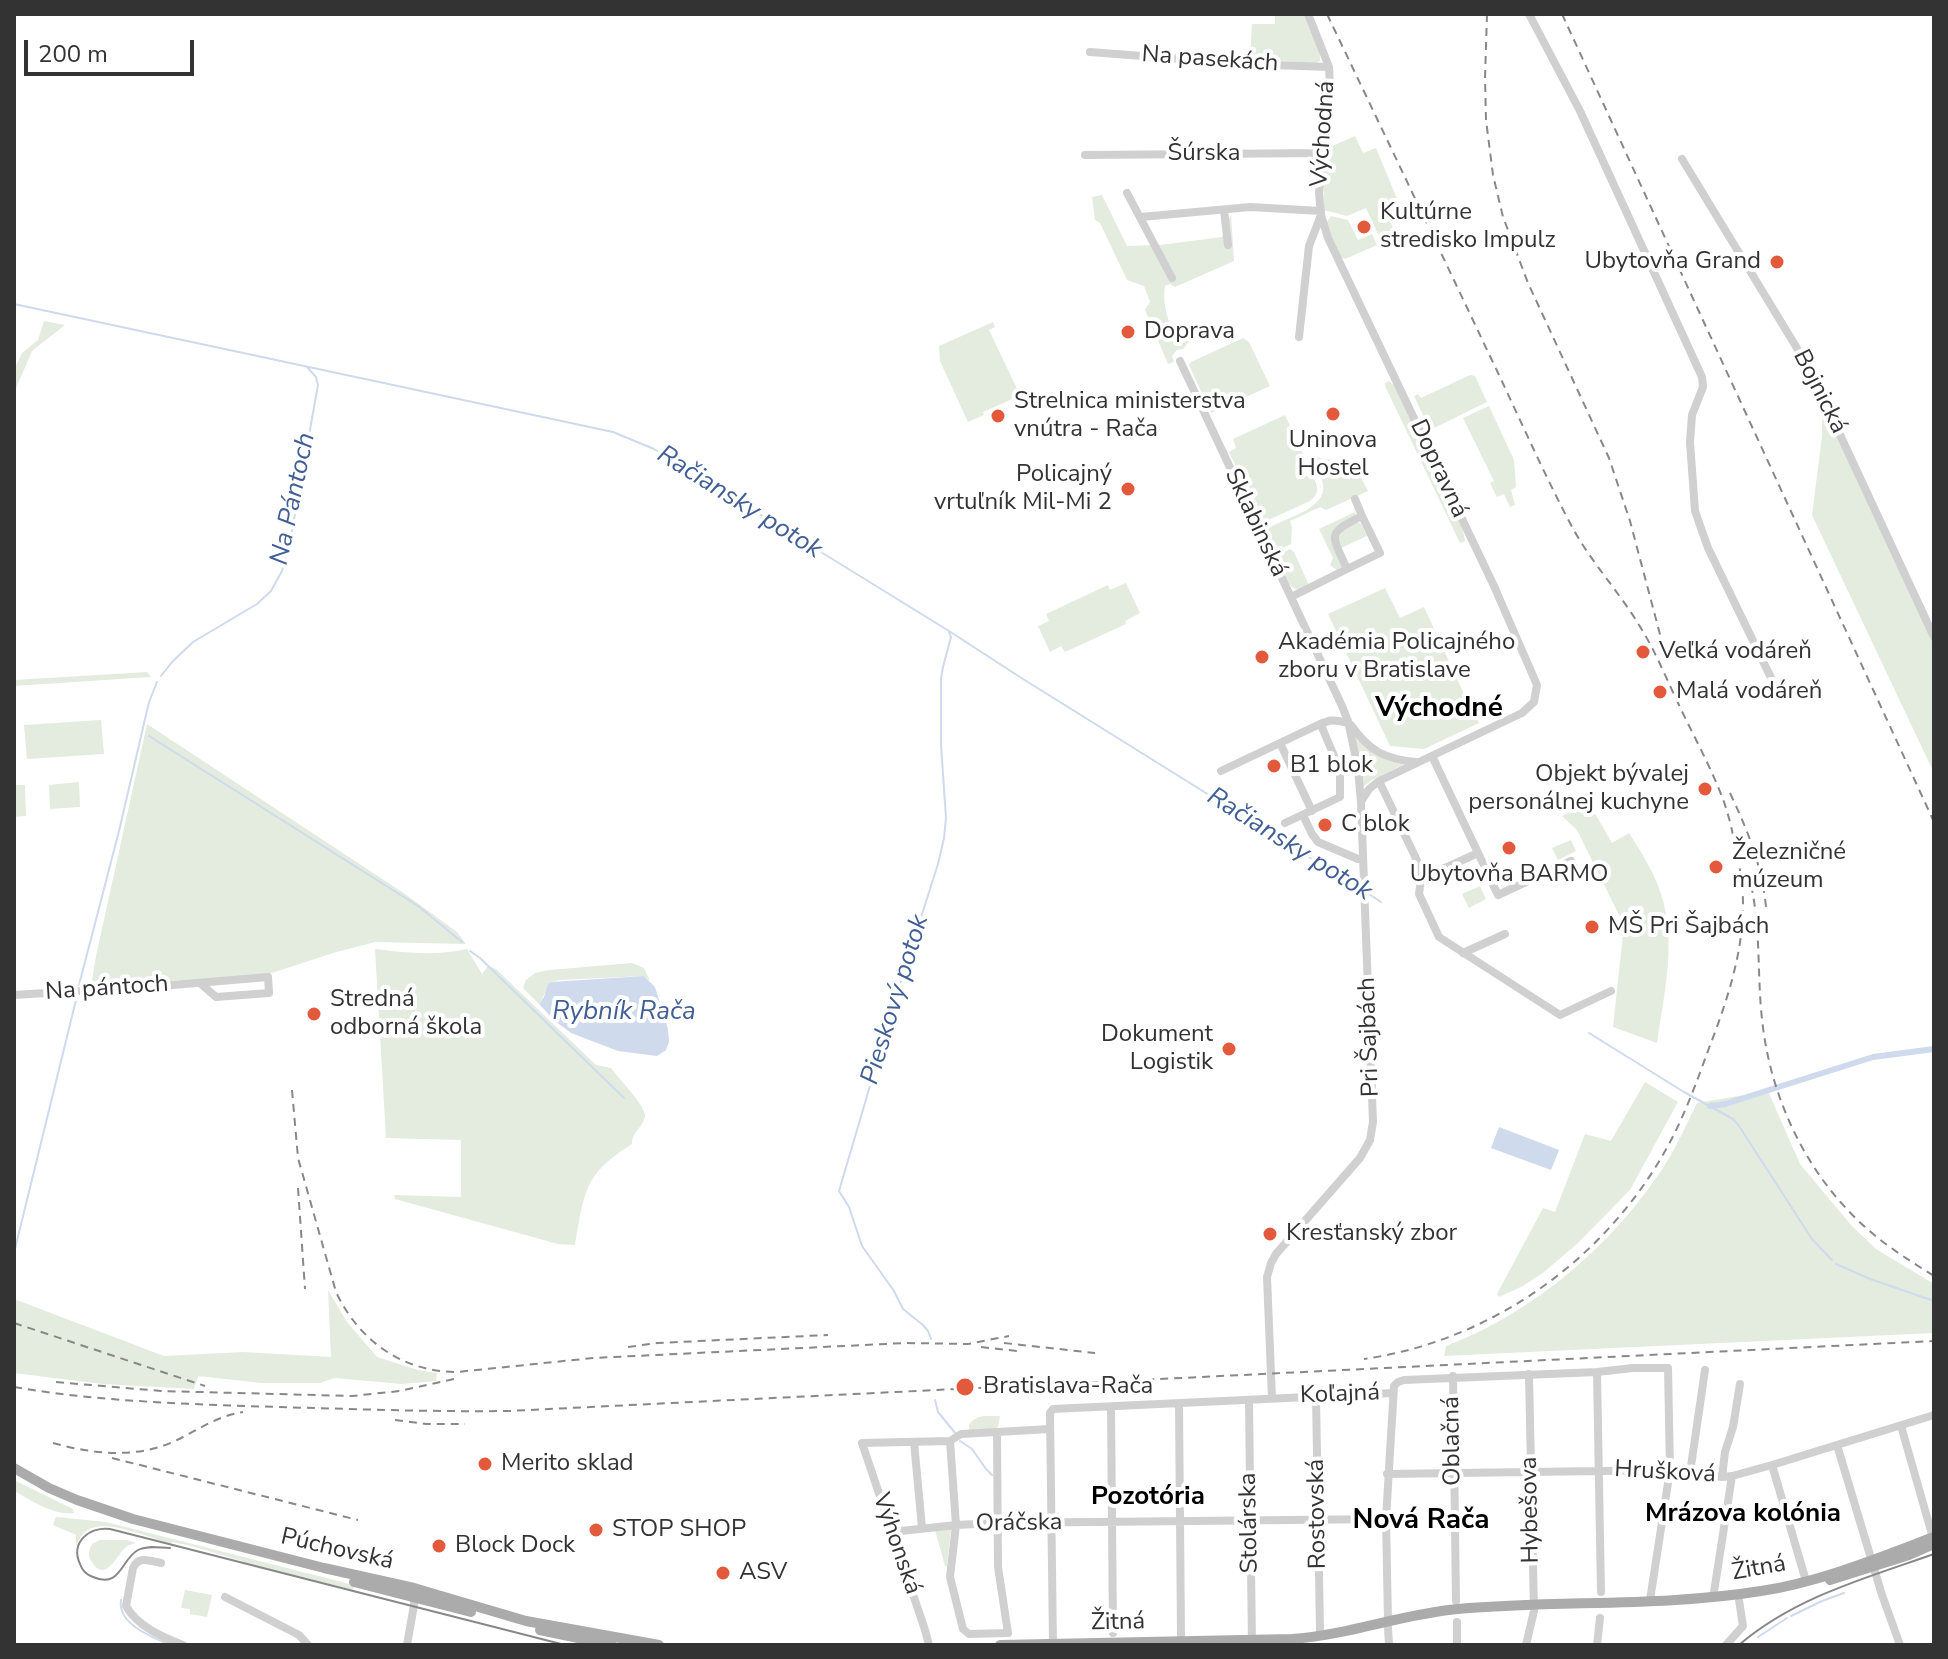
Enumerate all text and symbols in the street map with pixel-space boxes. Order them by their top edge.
scale bar [28,24,198,74]
text: 200 m [38,38,108,70]
street label: Na pasekách [1141,41,1279,79]
street label: Východná [1306,80,1342,188]
street label: Šúrska [1168,140,1240,168]
place label: Kultúrne stredisko Impulz [1380,199,1556,255]
marker: Kultúrne stredisko Impulz [1355,218,1373,236]
place label: Ubytovňa Grand [1585,248,1761,276]
marker: Ubytovňa Grand [1768,253,1786,271]
place label: Doprava [1144,318,1235,346]
marker: Doprava [1119,323,1137,341]
street label: Bojnická [1786,345,1852,439]
place label: Strelnica ministerstva vnútra - Rača [1014,388,1246,444]
marker: Uninova Hostel [1324,405,1342,423]
marker: Strelnica ministerstva vnútra - Rača [989,407,1007,425]
street label: Dopravná [1403,415,1473,523]
place label: Uninova Hostel [1289,427,1377,483]
water label: Na Pántoch [265,430,323,568]
water label: Račiansky potok [651,440,827,566]
place label: Policajný vrtuľník Mil-Mi 2 [934,461,1112,517]
street label: Sklabinská [1217,464,1293,582]
marker: Policajný vrtuľník Mil-Mi 2 [1119,480,1137,498]
place label: Akadémia Policajného zboru v Bratislave [1278,629,1515,685]
place label: Veľká vodáreň [1659,638,1812,666]
marker: Veľká vodáreň [1634,643,1652,661]
marker: Akadémia Policajného zboru v Bratislave [1253,648,1271,666]
place label: Malá vodáreň [1676,678,1822,706]
marker: Malá vodáreň [1651,683,1669,701]
district label: Východné [1375,692,1503,726]
place label: B1 blok [1290,752,1373,780]
marker: B1 blok [1265,757,1283,775]
place label: Objekt bývalej personálnej kuchyne [1468,761,1689,817]
marker: Objekt bývalej personálnej kuchyne [1696,780,1714,798]
water label: Račiansky potok [1201,782,1377,908]
place label: C blok [1341,811,1410,839]
marker: C blok [1316,816,1334,834]
marker: Ubytovňa BARMO [1500,839,1518,857]
place label: Železničné múzeum [1732,839,1846,895]
marker: Železničné múzeum [1707,858,1725,876]
place label: Ubytovňa BARMO [1410,861,1608,889]
water label: Pieskový potok [855,911,937,1089]
place label: MŠ Pri Šajbách [1608,913,1769,941]
marker: MŠ Pri Šajbách [1583,918,1601,936]
street label: Na pántoch [44,970,170,1008]
street label: Pri Šajbách [1354,977,1386,1097]
place label: Stredná odborná škola [330,986,482,1042]
water label: Rybník Rača [552,997,696,1029]
marker: Stredná odborná škola [305,1005,323,1023]
place label: Dokument Logistik [1101,1021,1213,1077]
marker: Dokument Logistik [1220,1040,1238,1058]
place label: Kresťanský zbor [1286,1220,1457,1248]
marker: Kresťanský zbor [1261,1225,1279,1243]
place label: Bratislava-Rača [983,1373,1153,1401]
marker: Bratislava-Rača [954,1376,976,1398]
street label: Koľajná [1300,1379,1380,1411]
street label: Oblačná [1438,1396,1468,1486]
place label: Merito sklad [501,1450,634,1478]
marker: Merito sklad [476,1455,494,1473]
street label: Hybešova [1516,1456,1546,1564]
street label: Hrušková [1614,1456,1716,1490]
street label: Rostovská [1303,1459,1333,1569]
street label: Stolárska [1235,1472,1265,1574]
district label: Pozotória [1091,1482,1205,1514]
street label: Výhonská [865,1490,927,1598]
district label: Mrázova kolónia [1645,1499,1841,1531]
district label: Nová Rača [1353,1504,1489,1538]
street label: Oráčska [975,1509,1063,1539]
place label: STOP SHOP [612,1516,746,1544]
marker: STOP SHOP [587,1521,605,1539]
street label: Púchovská [278,1523,396,1577]
place label: Block Dock [455,1532,575,1560]
marker: Block Dock [430,1537,448,1555]
street label: Žitná [1730,1550,1788,1588]
place label: ASV [739,1559,787,1587]
marker: ASV [714,1564,732,1582]
street label: Žitná [1091,1608,1145,1638]

